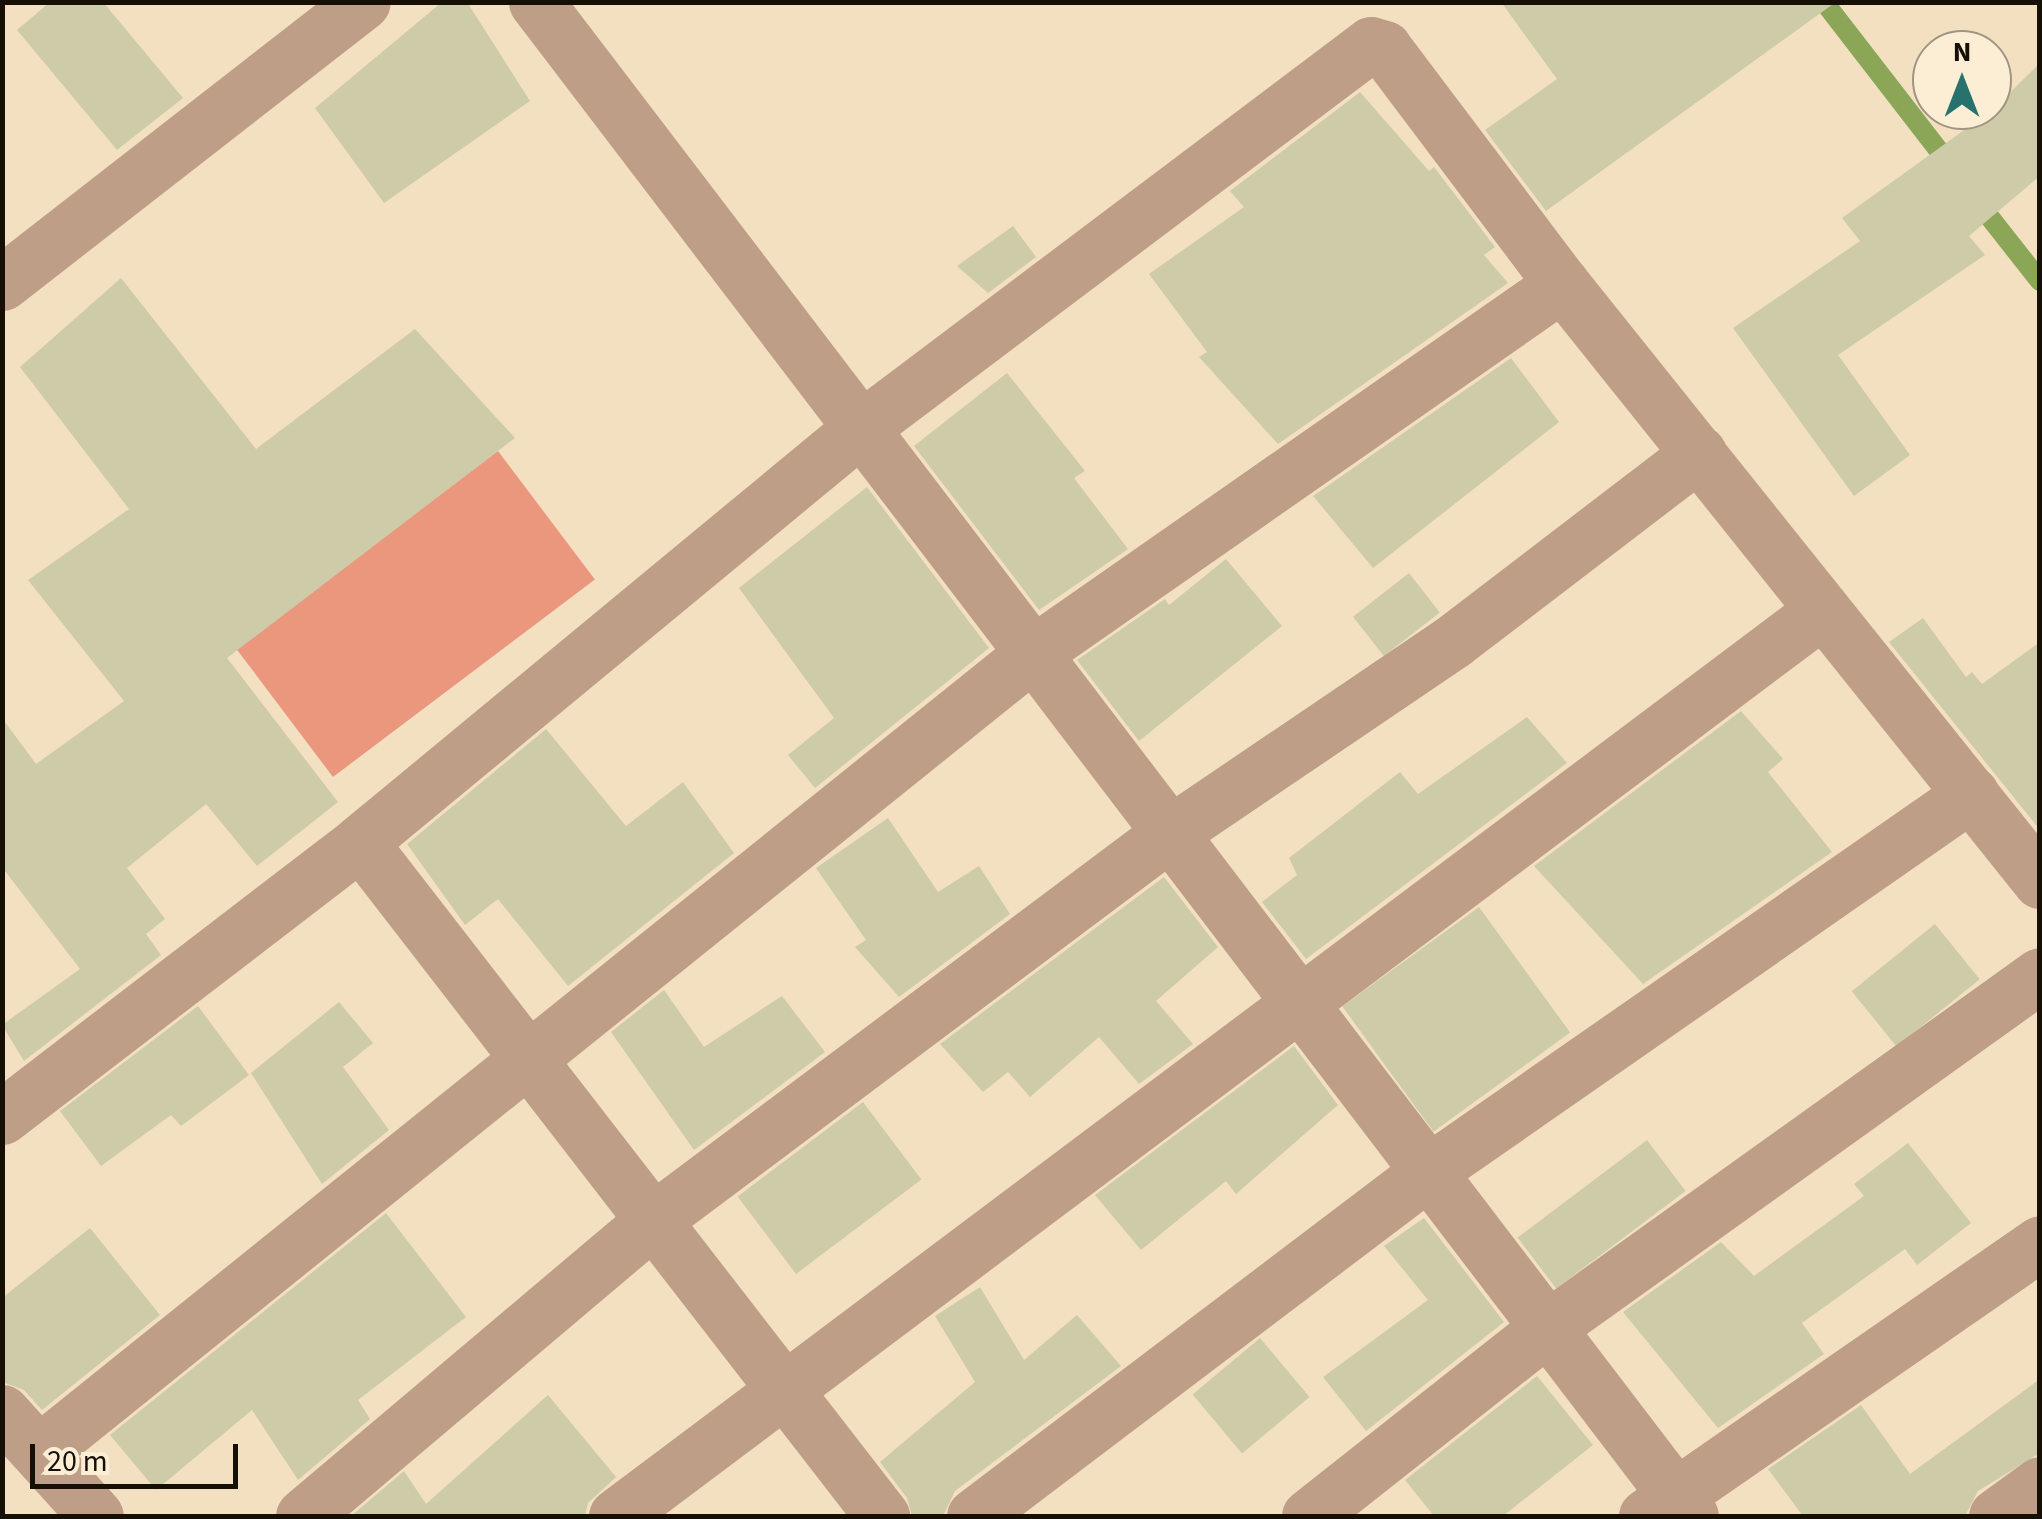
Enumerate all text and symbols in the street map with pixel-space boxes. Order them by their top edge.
north arrow [1912,30,2012,130]
text: N [1953,32,1971,72]
scale bar [35,1424,242,1486]
text: 20 m [47,1440,108,1483]

